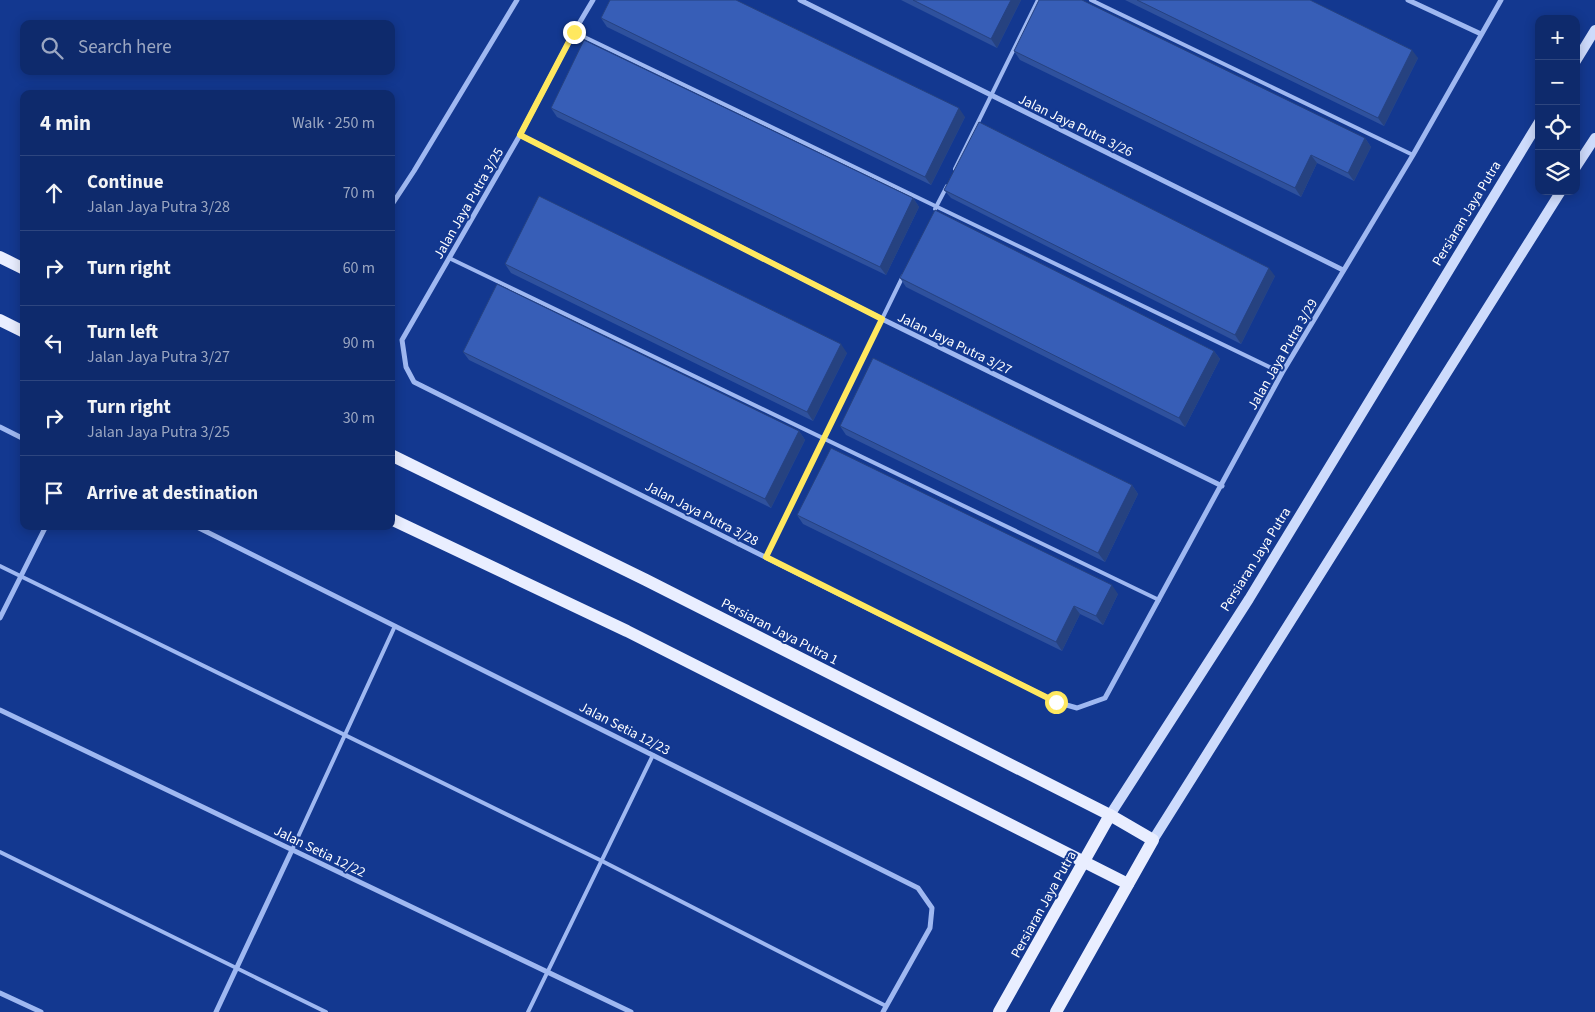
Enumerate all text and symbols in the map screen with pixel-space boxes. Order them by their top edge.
map controls [1535,15,1580,195]
button: + [1535,15,1580,60]
search box [20,20,395,75]
route end [563,21,586,44]
icon: search [38,34,66,62]
text: Search here [78,34,172,61]
button: − [1535,60,1580,105]
street label: Jalan Jaya Putra 3/26 [1015,89,1136,162]
button: locate [1535,105,1580,150]
text: 4 min [40,108,91,138]
text: Walk · 250 m [292,112,375,134]
street label: Jalan Jaya Putra 3/25 [429,144,509,263]
button: layers [1535,150,1580,195]
street label: Persiaran Jaya Putra [1428,157,1506,270]
text: Continue [87,169,164,196]
icon: ahead [40,179,68,207]
text: 70 m [343,182,375,204]
text: Jalan Jaya Putra 3/28 [87,196,230,218]
icon: right [40,254,68,282]
text: Turn right [87,255,171,282]
text: 60 m [343,257,375,279]
street label: Jalan Jaya Putra 3/29 [1243,295,1323,414]
street label: Jalan Jaya Putra 3/27 [894,307,1015,380]
text: Turn left [87,319,158,346]
icon: left [40,329,68,357]
text: 90 m [343,332,375,354]
text: Jalan Jaya Putra 3/27 [87,346,230,368]
text: Turn right [87,394,171,421]
icon: right [40,404,68,432]
text: 30 m [343,407,375,429]
text: Jalan Jaya Putra 3/25 [87,421,230,443]
street label: Jalan Jaya Putra 3/28 [641,477,762,551]
icon: arrive [40,479,68,507]
text: Arrive at destination [87,480,258,507]
street label: Persiaran Jaya Putra [1216,504,1296,615]
street label: Persiaran Jaya Putra 1 [717,594,842,670]
route start [1045,691,1068,714]
street label: Jalan Setia 12/23 [576,697,674,760]
street label: Jalan Setia 12/22 [270,821,369,883]
street label: Persiaran Jaya Putra [1006,847,1082,962]

